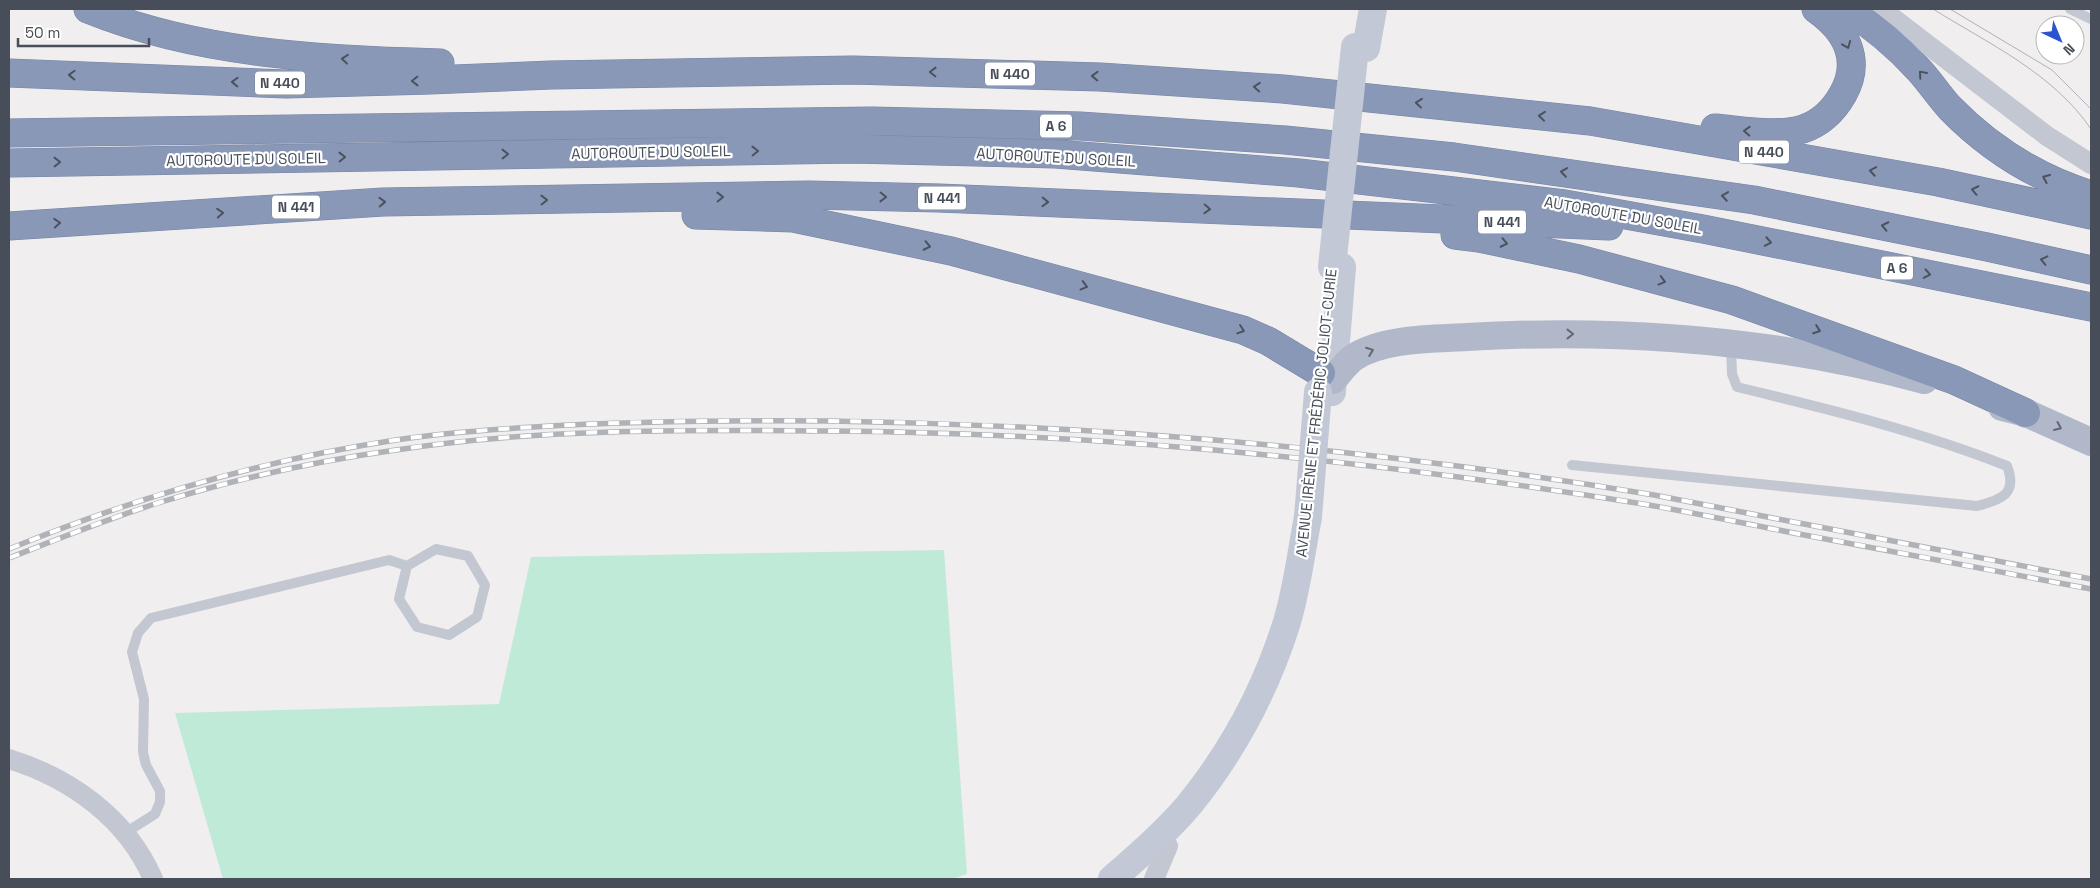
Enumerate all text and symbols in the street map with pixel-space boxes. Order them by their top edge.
scale bar [18,15,149,47]
north arrow [2035,15,2085,65]
text: 50 m [25,23,60,42]
one-way arrow [1841,40,1851,49]
text: N [2059,40,2079,59]
one-way arrow [341,54,349,65]
road number: N 440 [985,62,1035,86]
one-way arrow [928,67,936,77]
one-way arrow [68,70,76,81]
one-way arrow [1091,71,1099,82]
one-way arrow [1919,71,1928,80]
road number: N 440 [255,72,305,95]
one-way arrow [230,76,238,87]
one-way arrow [410,76,418,86]
one-way arrow [1253,82,1261,93]
one-way arrow [1415,98,1423,109]
one-way arrow [1537,111,1545,122]
road number: A 6 [1040,114,1072,138]
one-way arrow [1743,125,1751,136]
road number: N 440 [1739,140,1789,163]
street label: AUTOROUTE DU SOLEIL [571,141,731,163]
street label: AUTOROUTE DU SOLEIL [976,143,1136,171]
one-way arrow [751,145,759,156]
street label: AUTOROUTE DU SOLEIL [166,148,326,170]
one-way arrow [502,149,509,159]
one-way arrow [339,152,347,162]
one-way arrow [54,157,62,168]
one-way arrow [1869,166,1877,176]
one-way arrow [1560,167,1568,178]
one-way arrow [2042,173,2051,184]
one-way arrow [1971,185,1979,196]
road number: N 441 [918,187,966,210]
one-way arrow [879,191,887,202]
one-way arrow [1721,191,1729,202]
one-way arrow [716,192,724,202]
street label: AUTOROUTE DU SOLEIL [1543,192,1703,238]
one-way arrow [540,195,548,205]
road number: N 441 [272,196,320,218]
one-way arrow [1041,196,1049,207]
one-way arrow [378,197,386,207]
one-way arrow [1204,204,1212,214]
one-way arrow [216,207,224,218]
road number: N 441 [1478,210,1526,233]
one-way arrow [54,218,62,229]
one-way arrow [1880,221,1889,232]
one-way arrow [1764,236,1773,247]
one-way arrow [1500,237,1509,248]
one-way arrow [922,240,931,250]
one-way arrow [2039,255,2048,266]
road number: A 6 [1881,256,1913,280]
street label: AVENUE IRÈNE ET FRÉDÉRIC JOLIOT-CURIE [1291,268,1341,558]
one-way arrow [1923,268,1932,279]
one-way arrow [1658,276,1666,286]
one-way arrow [1080,281,1088,291]
one-way arrow [1236,324,1244,334]
one-way arrow [1812,324,1821,334]
one-way arrow [1566,329,1574,339]
one-way arrow [1365,347,1374,357]
one-way arrow [2053,421,2062,432]

